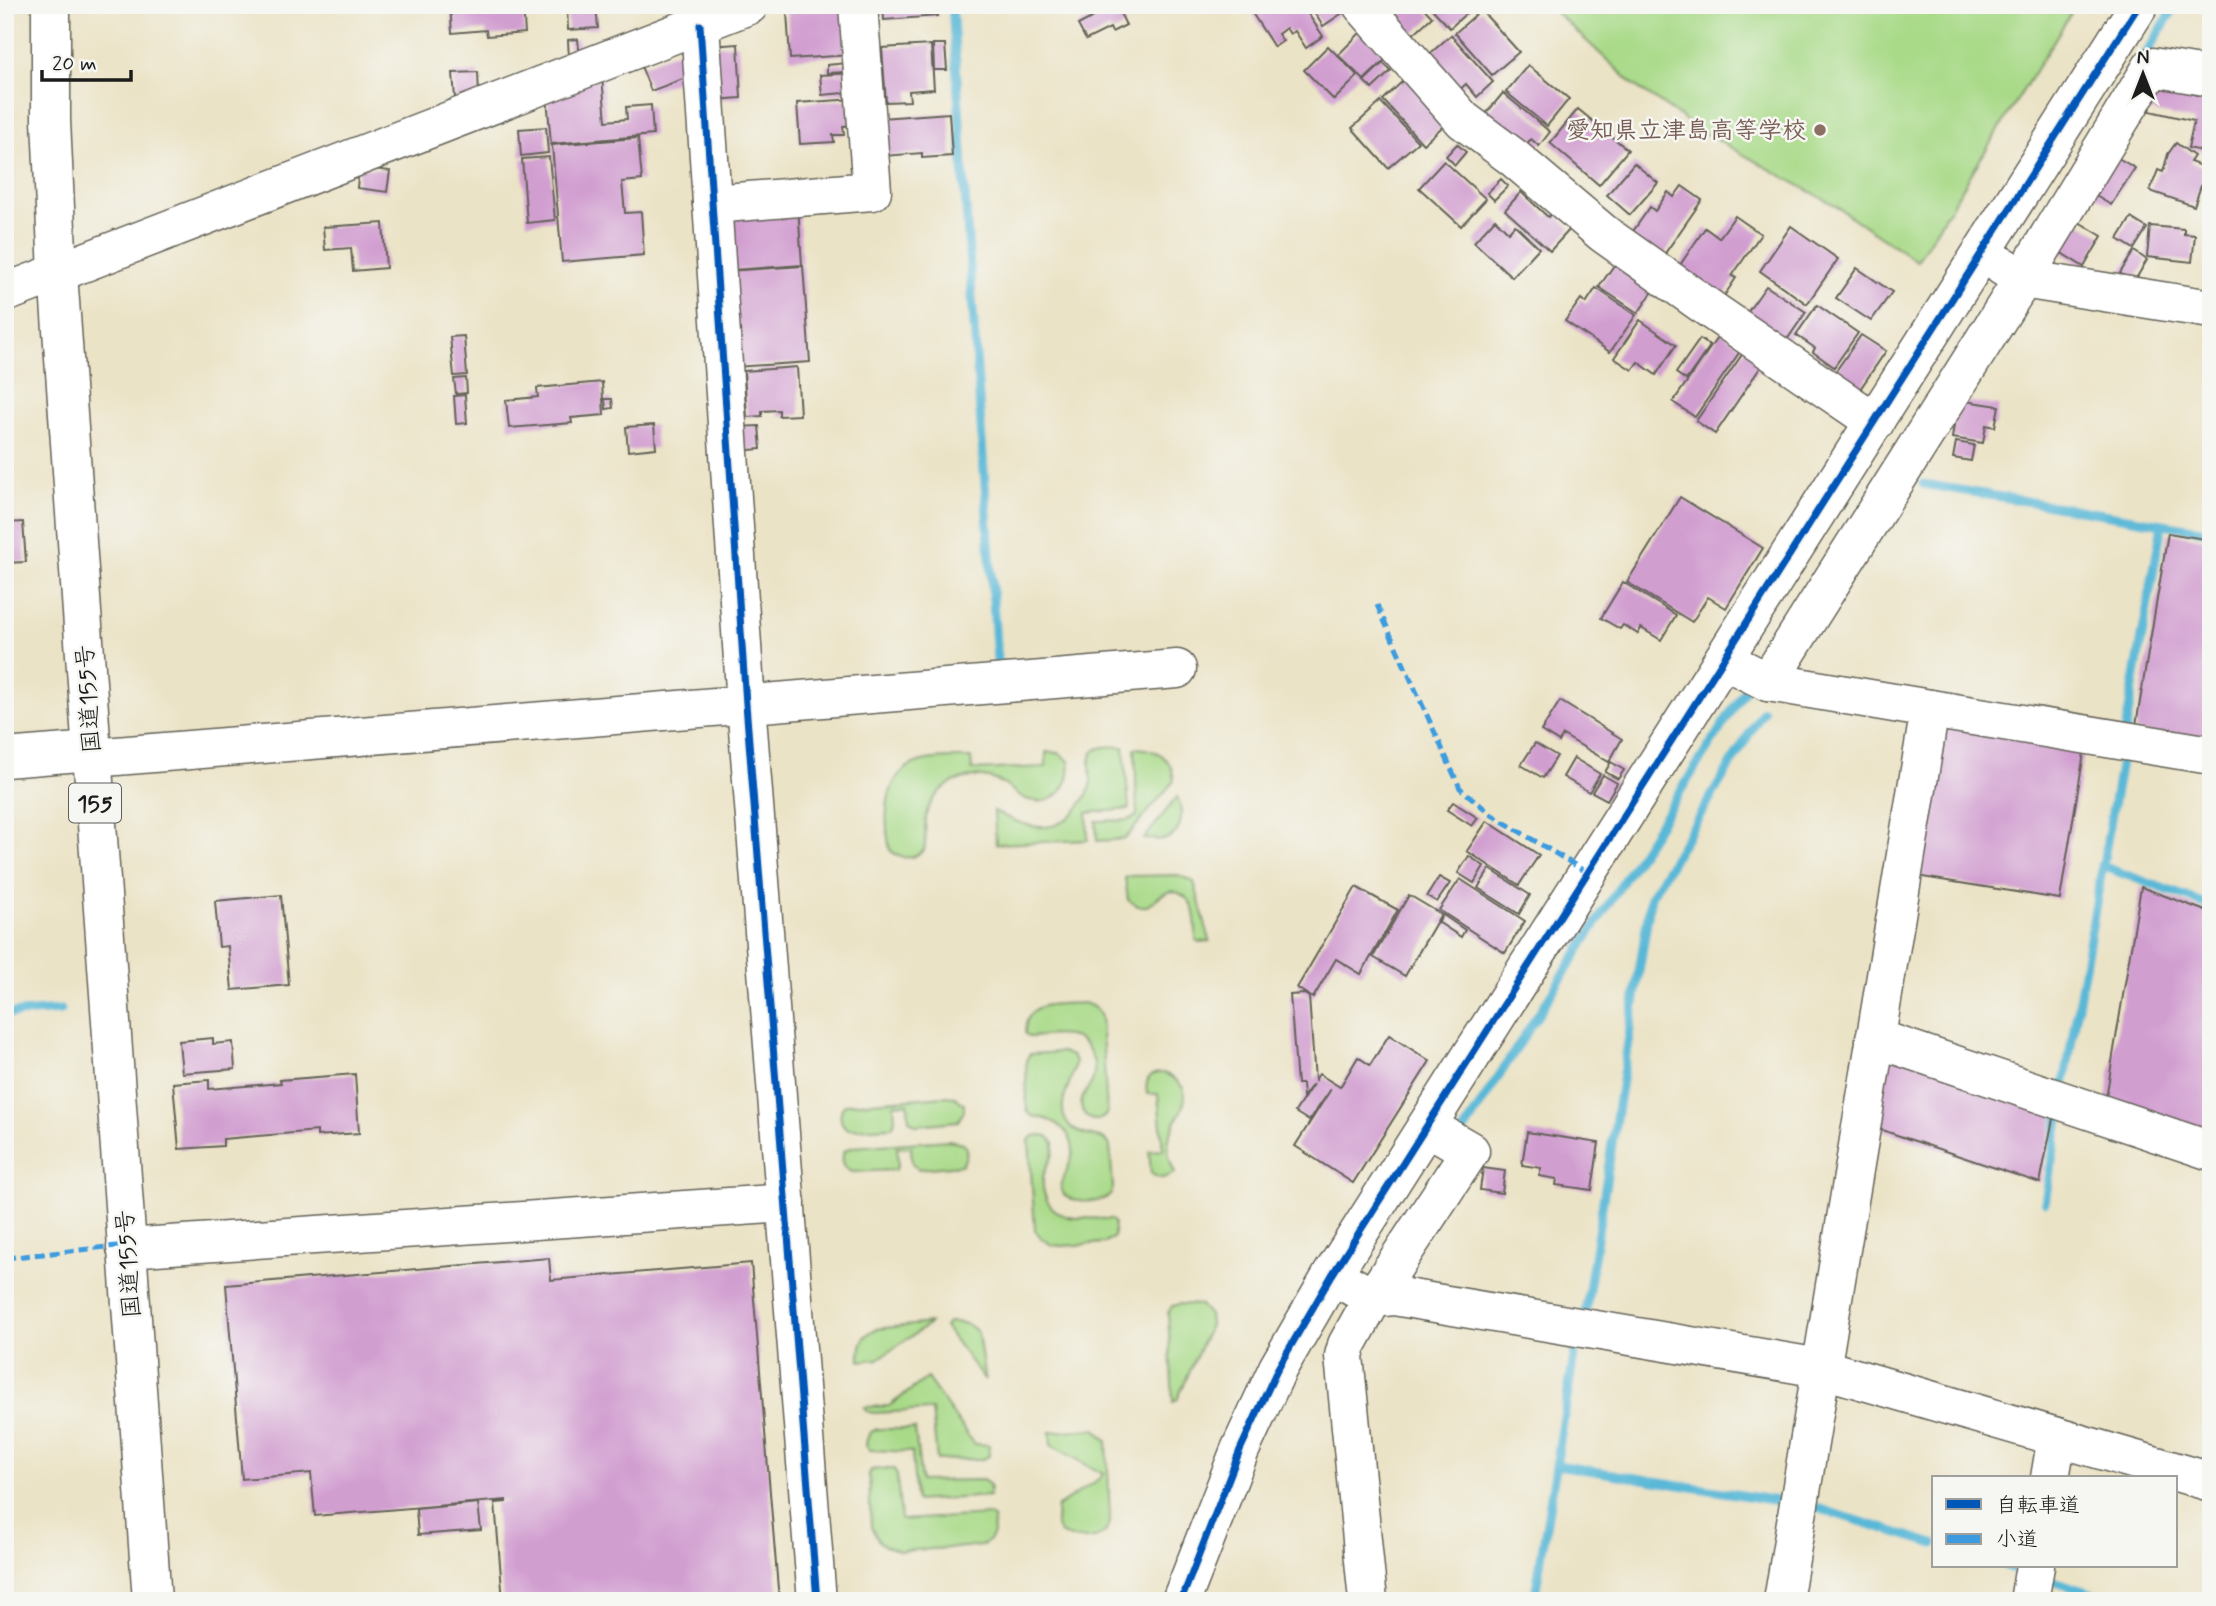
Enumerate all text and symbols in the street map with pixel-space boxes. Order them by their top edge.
scale bar [42,38,131,82]
north arrow [2108,38,2178,108]
text: N [2137,46,2149,71]
text: 20 m [52,50,97,78]
place label: 愛知県立津島高等学校 [1566,116,1806,147]
marker: 愛知県立津島高等学校 [1812,122,1828,138]
street label: 国道155号 [70,644,109,754]
road number: 155 [69,783,121,822]
street label: 国道155号 [110,1209,149,1319]
legend [1932,1476,2178,1568]
text: 自転車道 [1996,1492,2080,1520]
text: 小道 [1996,1526,2038,1554]

